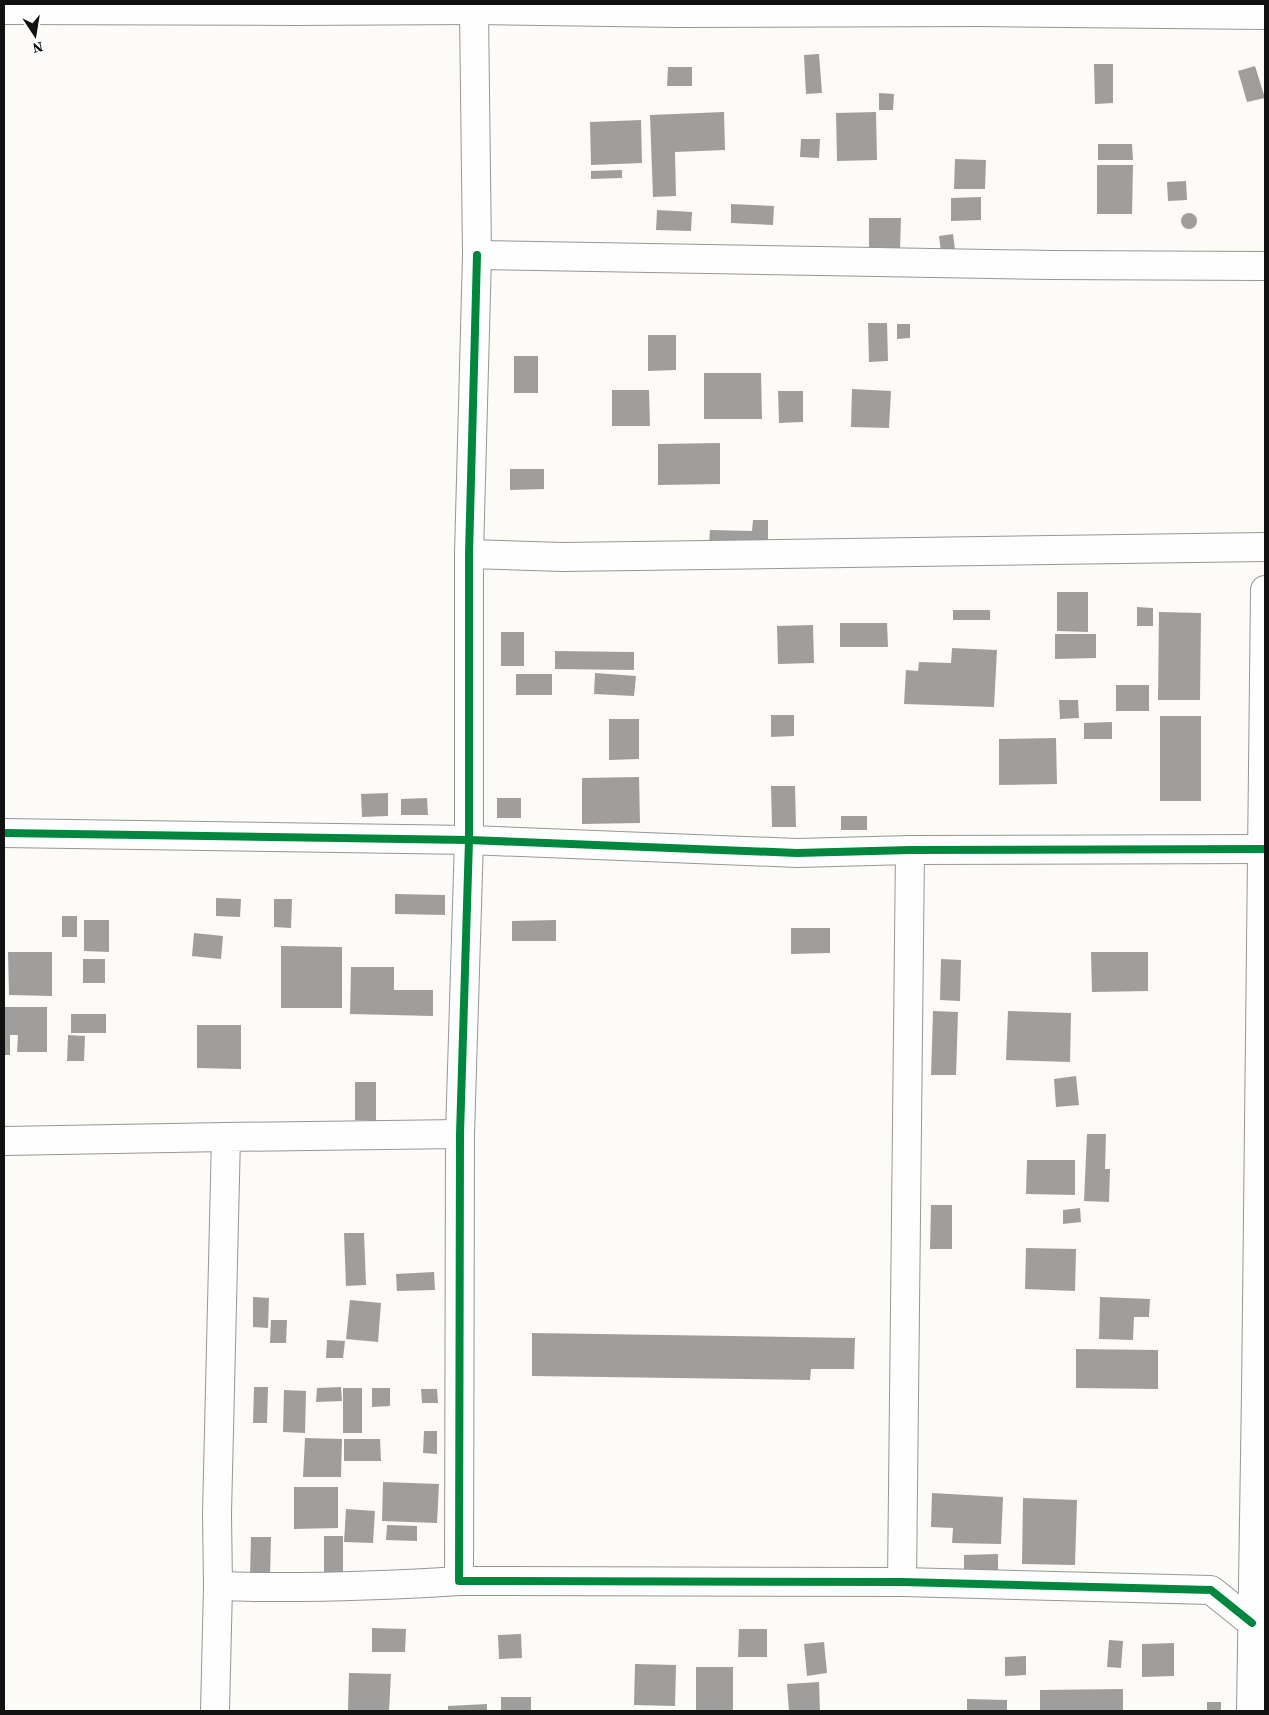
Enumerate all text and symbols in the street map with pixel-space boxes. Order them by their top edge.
north arrow [10,10,60,60]
text: N [31,37,45,59]

